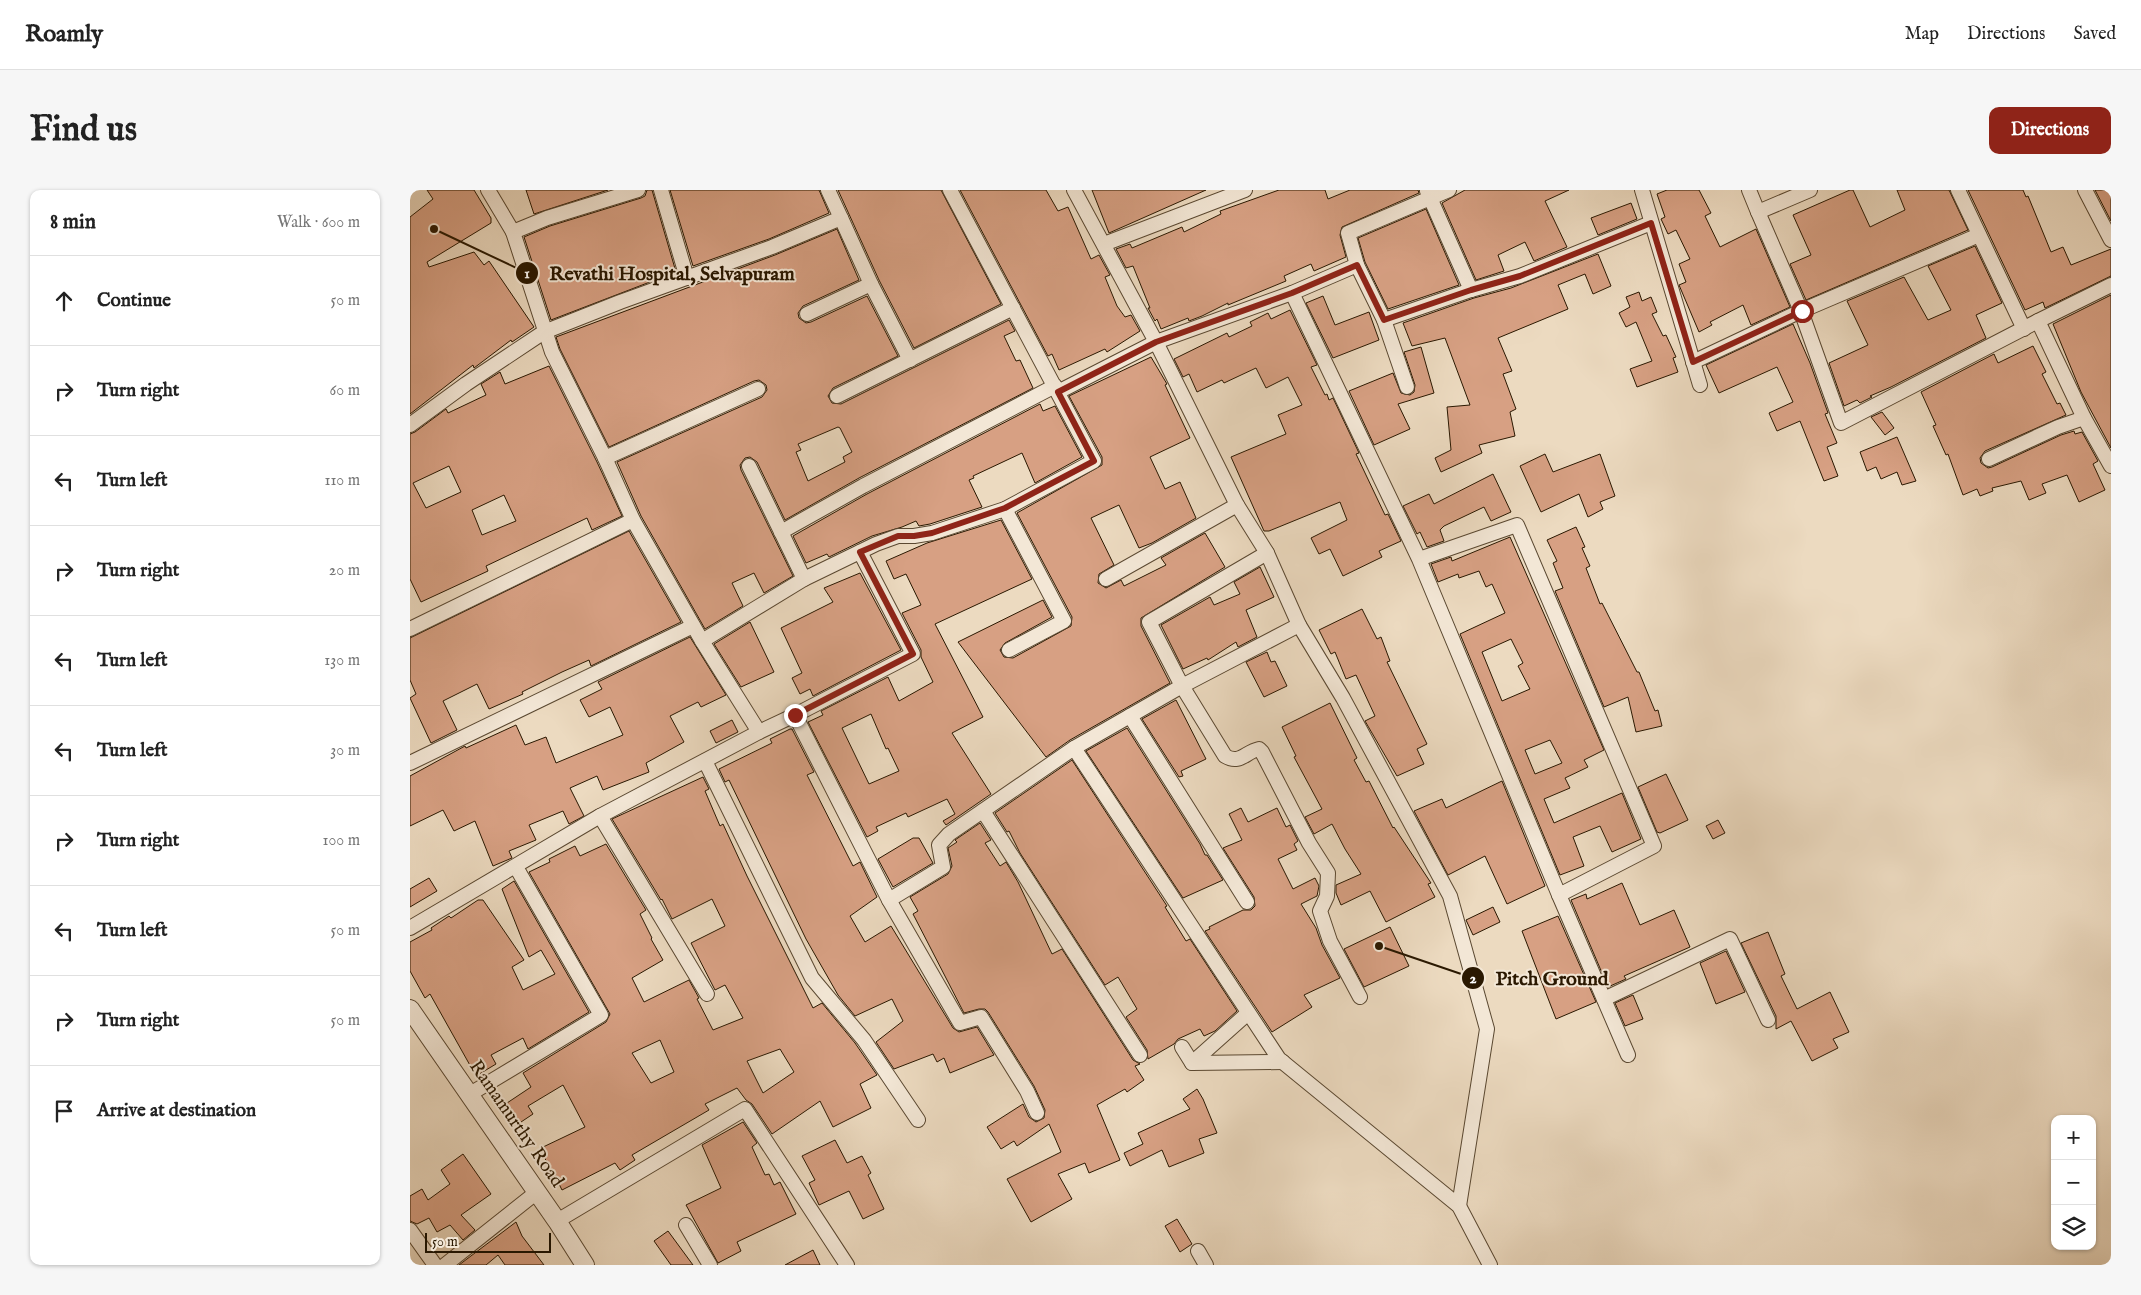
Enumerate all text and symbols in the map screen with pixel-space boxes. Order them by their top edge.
text: Roamly [25,19,103,50]
text: Map [1905,23,1939,46]
text: Directions [1967,23,2045,46]
text: Saved [2073,23,2116,46]
button: Directions [1989,107,2111,154]
text: Find us [30,108,137,153]
text: 8 min [50,209,96,236]
text: Walk · 600 m [277,213,360,233]
callout: Revathi Hospital, Selvapuram [515,256,805,291]
text: Revathi Hospital, Selvapuram [549,262,795,287]
text: 1 [524,264,530,283]
icon: ahead [50,287,78,315]
text: Continue [97,289,171,313]
text: 50 m [331,291,360,311]
route start [1791,300,1814,323]
icon: right [50,377,78,405]
text: Turn right [97,379,179,403]
text: 60 m [330,381,360,401]
icon: left [50,467,78,495]
text: Turn left [97,469,168,493]
text: 110 m [324,471,360,491]
icon: right [50,557,78,585]
text: Turn right [97,559,179,583]
text: 20 m [329,561,360,581]
icon: left [50,647,78,675]
text: Turn left [97,649,168,673]
text: 130 m [324,651,360,671]
route end [784,704,807,727]
icon: left [50,737,78,765]
text: Turn left [97,739,168,763]
text: 30 m [330,741,360,761]
icon: right [50,827,78,855]
text: Turn right [97,829,179,853]
text: 100 m [323,831,360,851]
icon: left [50,917,78,945]
text: Turn left [97,919,168,943]
text: 50 m [331,921,360,941]
callout: Pitch Ground [1461,960,1619,995]
text: Pitch Ground [1496,967,1610,992]
text: 2 [1469,969,1477,988]
icon: right [50,1007,78,1035]
text: Turn right [97,1009,179,1033]
text: 50 m [331,1011,360,1031]
street label: Ramamurthy Road [463,1056,569,1193]
icon: arrive [50,1097,78,1125]
text: Arrive at destination [97,1099,256,1123]
map controls [2051,1115,2096,1250]
button: + [2051,1115,2096,1160]
button: − [2051,1160,2096,1205]
button: layers [2051,1205,2096,1250]
scale bar [425,1230,551,1253]
text: 50 m [432,1233,458,1251]

